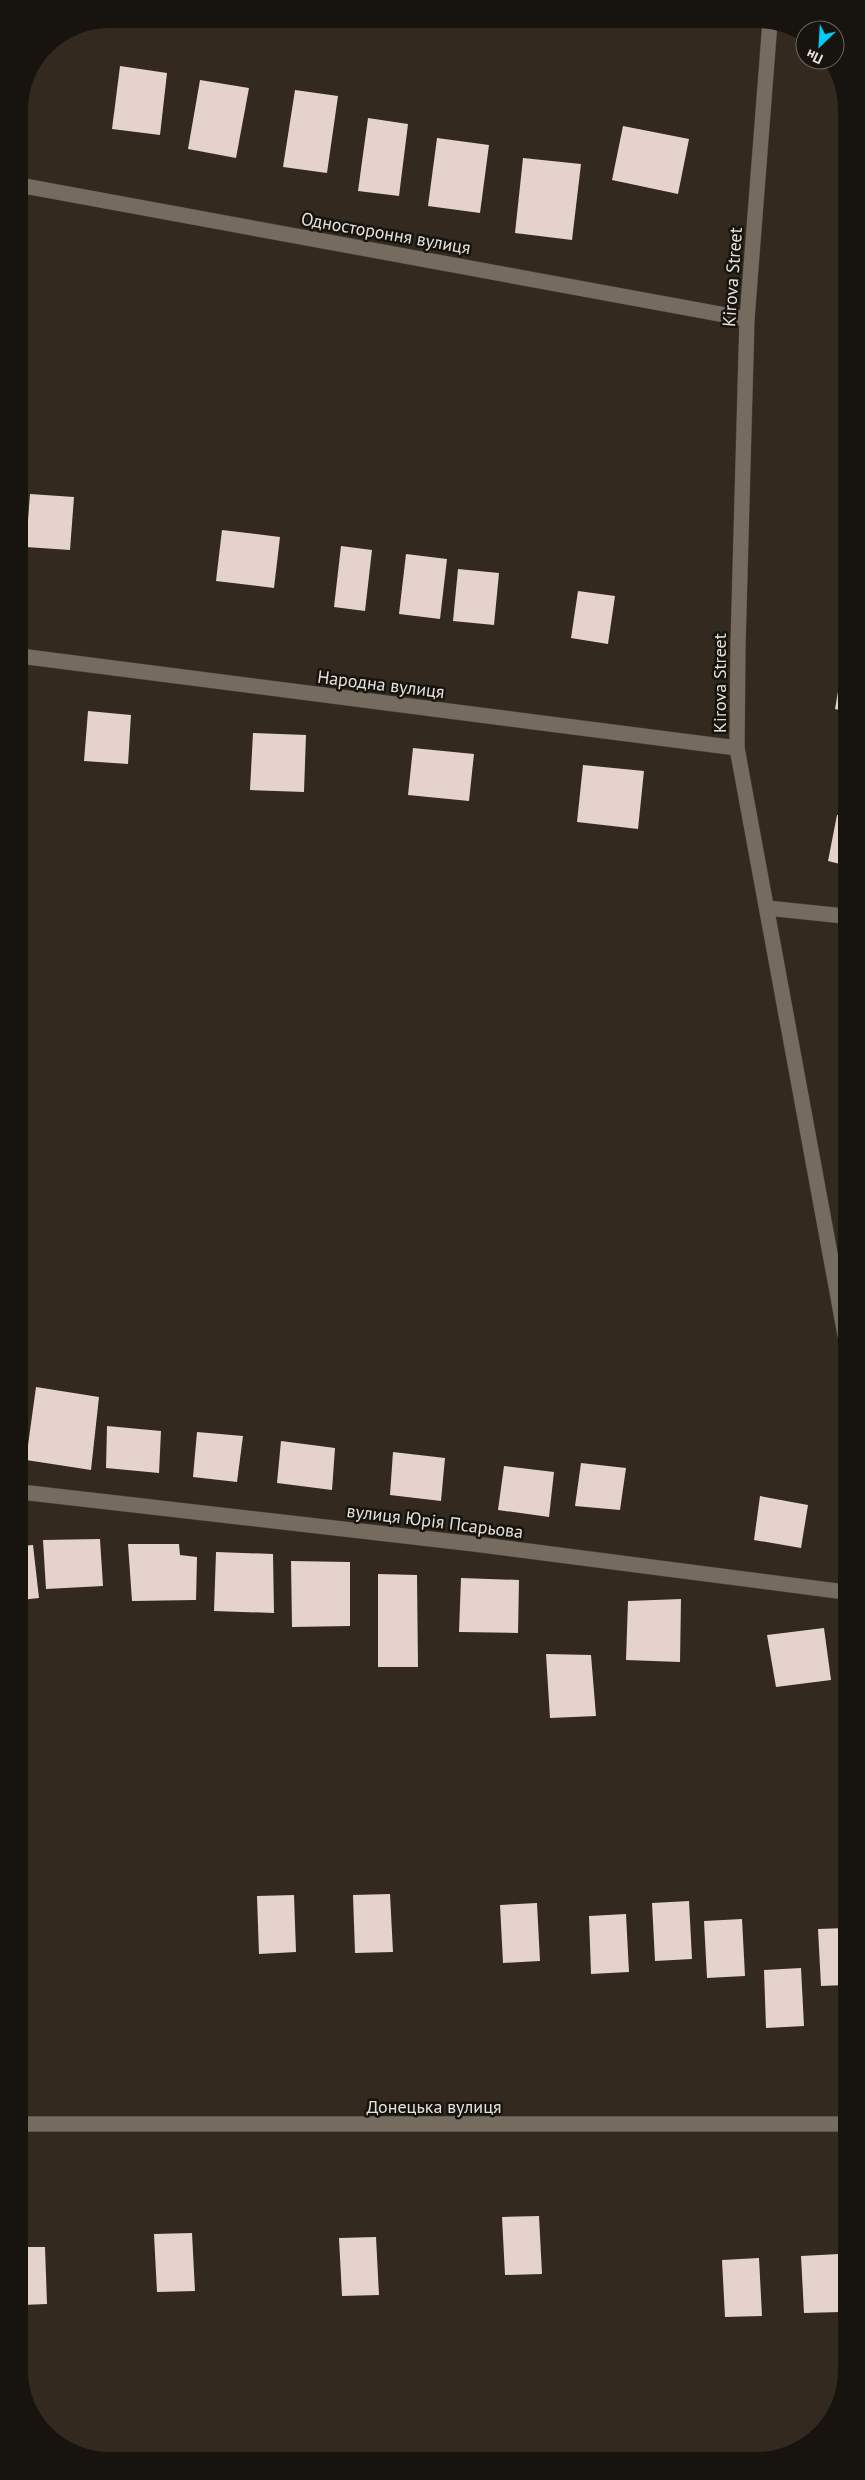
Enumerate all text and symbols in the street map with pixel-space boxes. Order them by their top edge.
north arrow [795,20,845,70]
text: Пн [803,45,826,68]
street label: Одностороння вулиця [299,207,473,259]
street label: Kirova Street [717,226,747,328]
street label: Kirova Street [708,633,731,733]
street label: Народна вулиця [316,665,446,703]
street label: вулиця Юрія Псарьова [345,1499,525,1543]
street label: Донецька вулиця [366,2095,502,2118]

